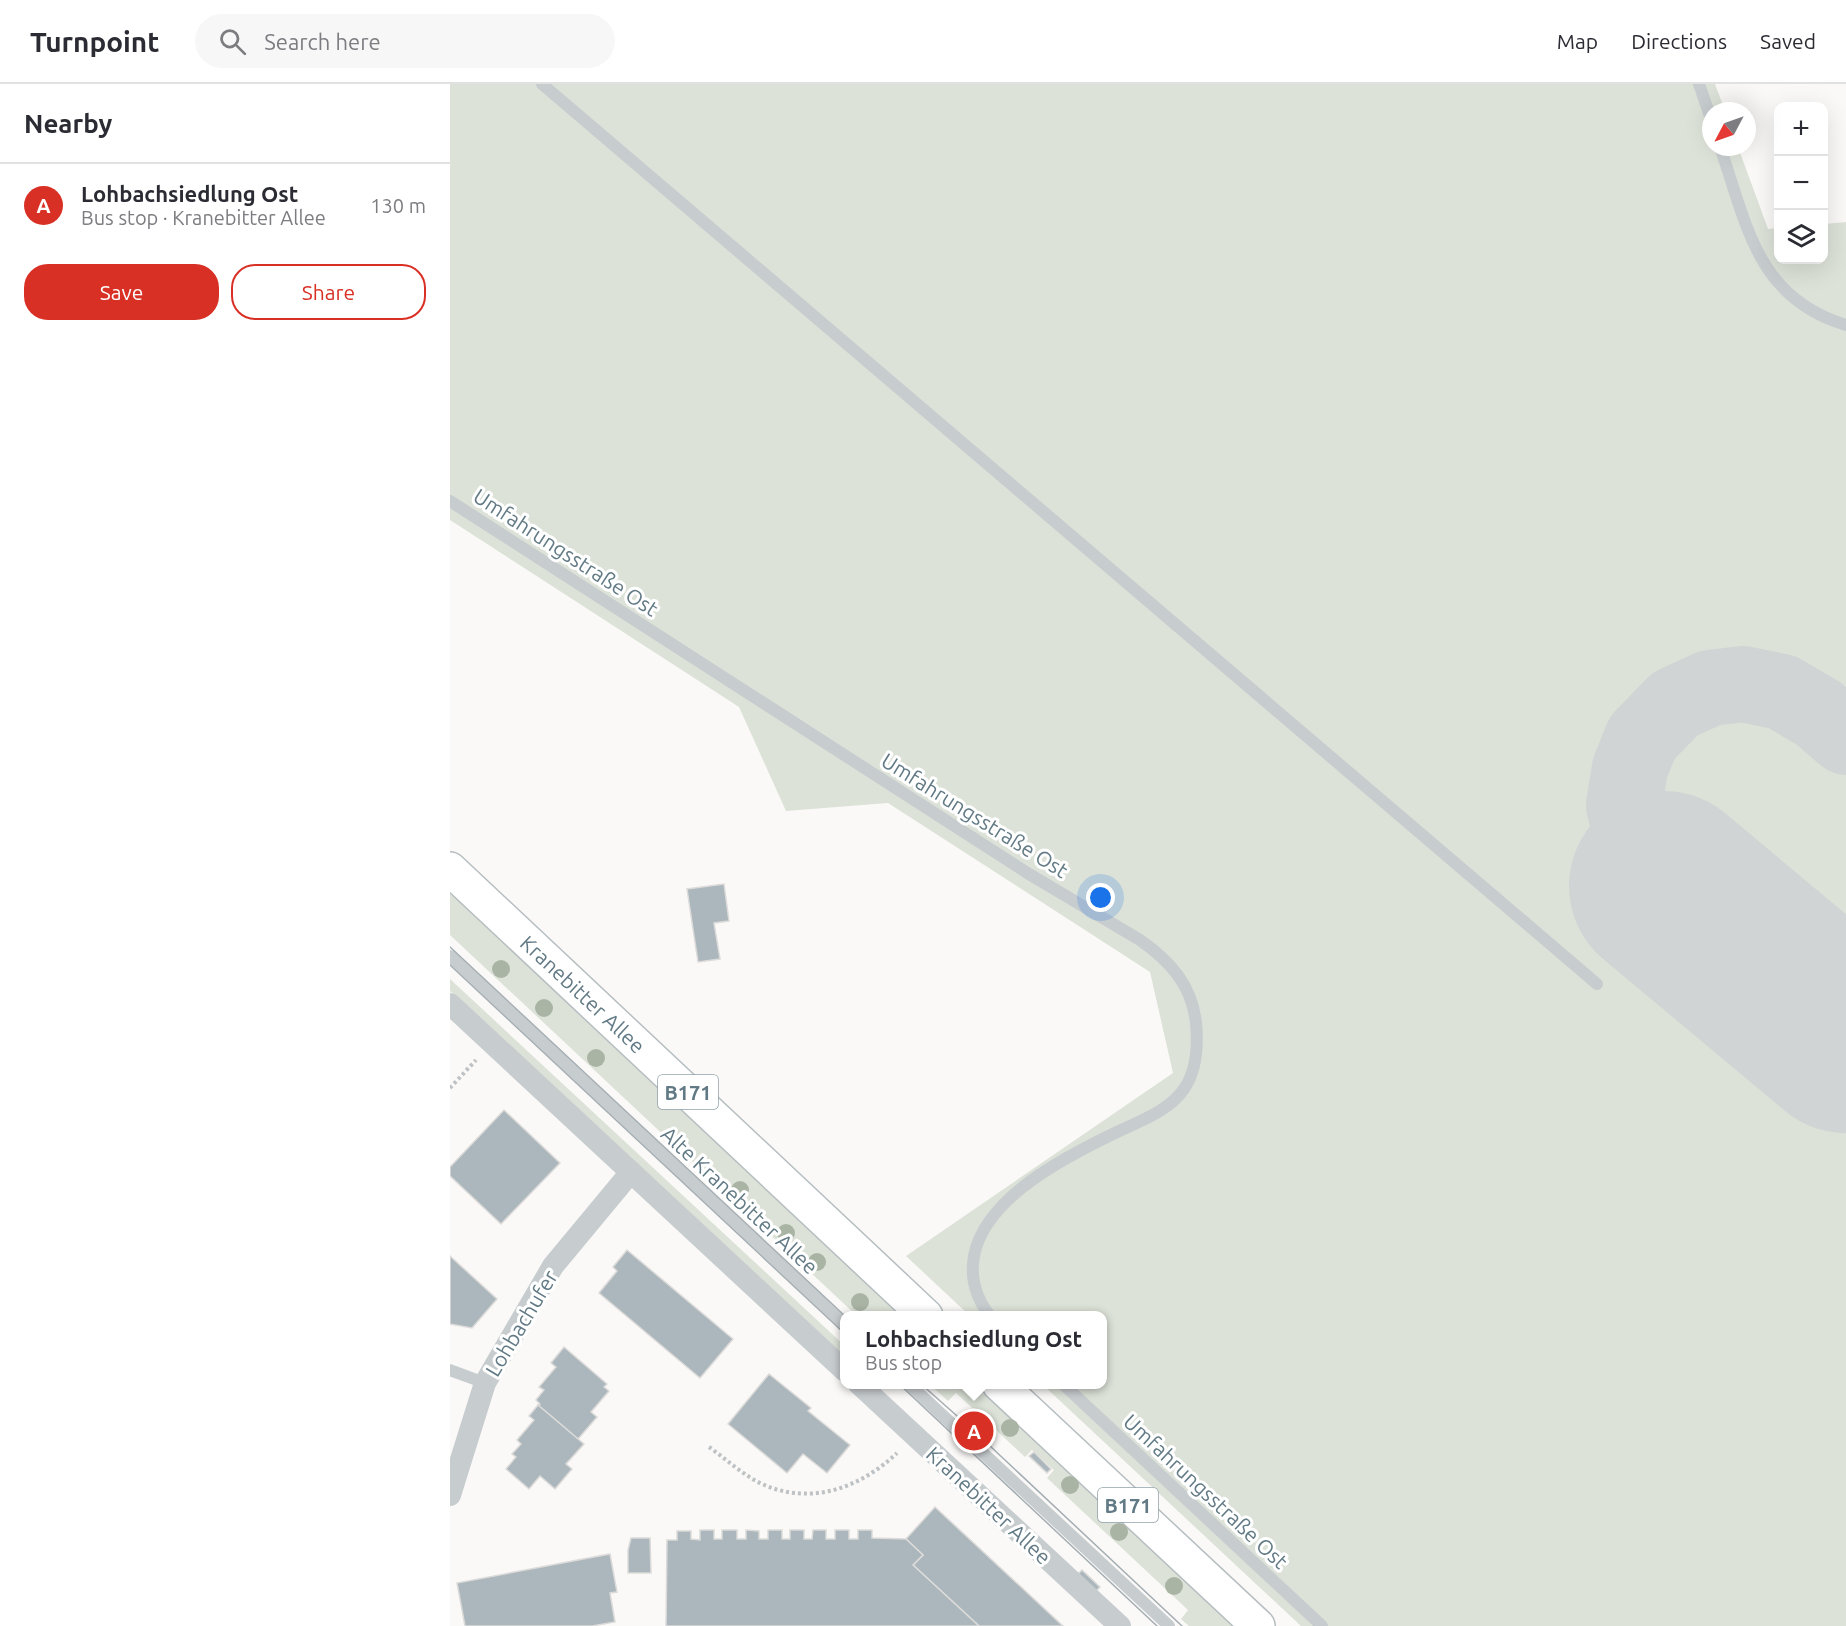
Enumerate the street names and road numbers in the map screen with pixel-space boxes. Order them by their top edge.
street label: Umfahrungsstraße Ost [469,483,663,621]
street label: Umfahrungsstraße Ost [877,748,1073,882]
street label: Kranebitter Allee [516,930,650,1058]
road number: B171 [658,1075,718,1109]
street label: Alte Kranebitter Allee [657,1121,823,1279]
street label: Lohbachufer [480,1266,562,1380]
street label: Umfahrungsstraße Ost [1119,1409,1293,1573]
street label: Kranebitter Allee [922,1441,1056,1569]
road number: B171 [1098,1488,1158,1522]

